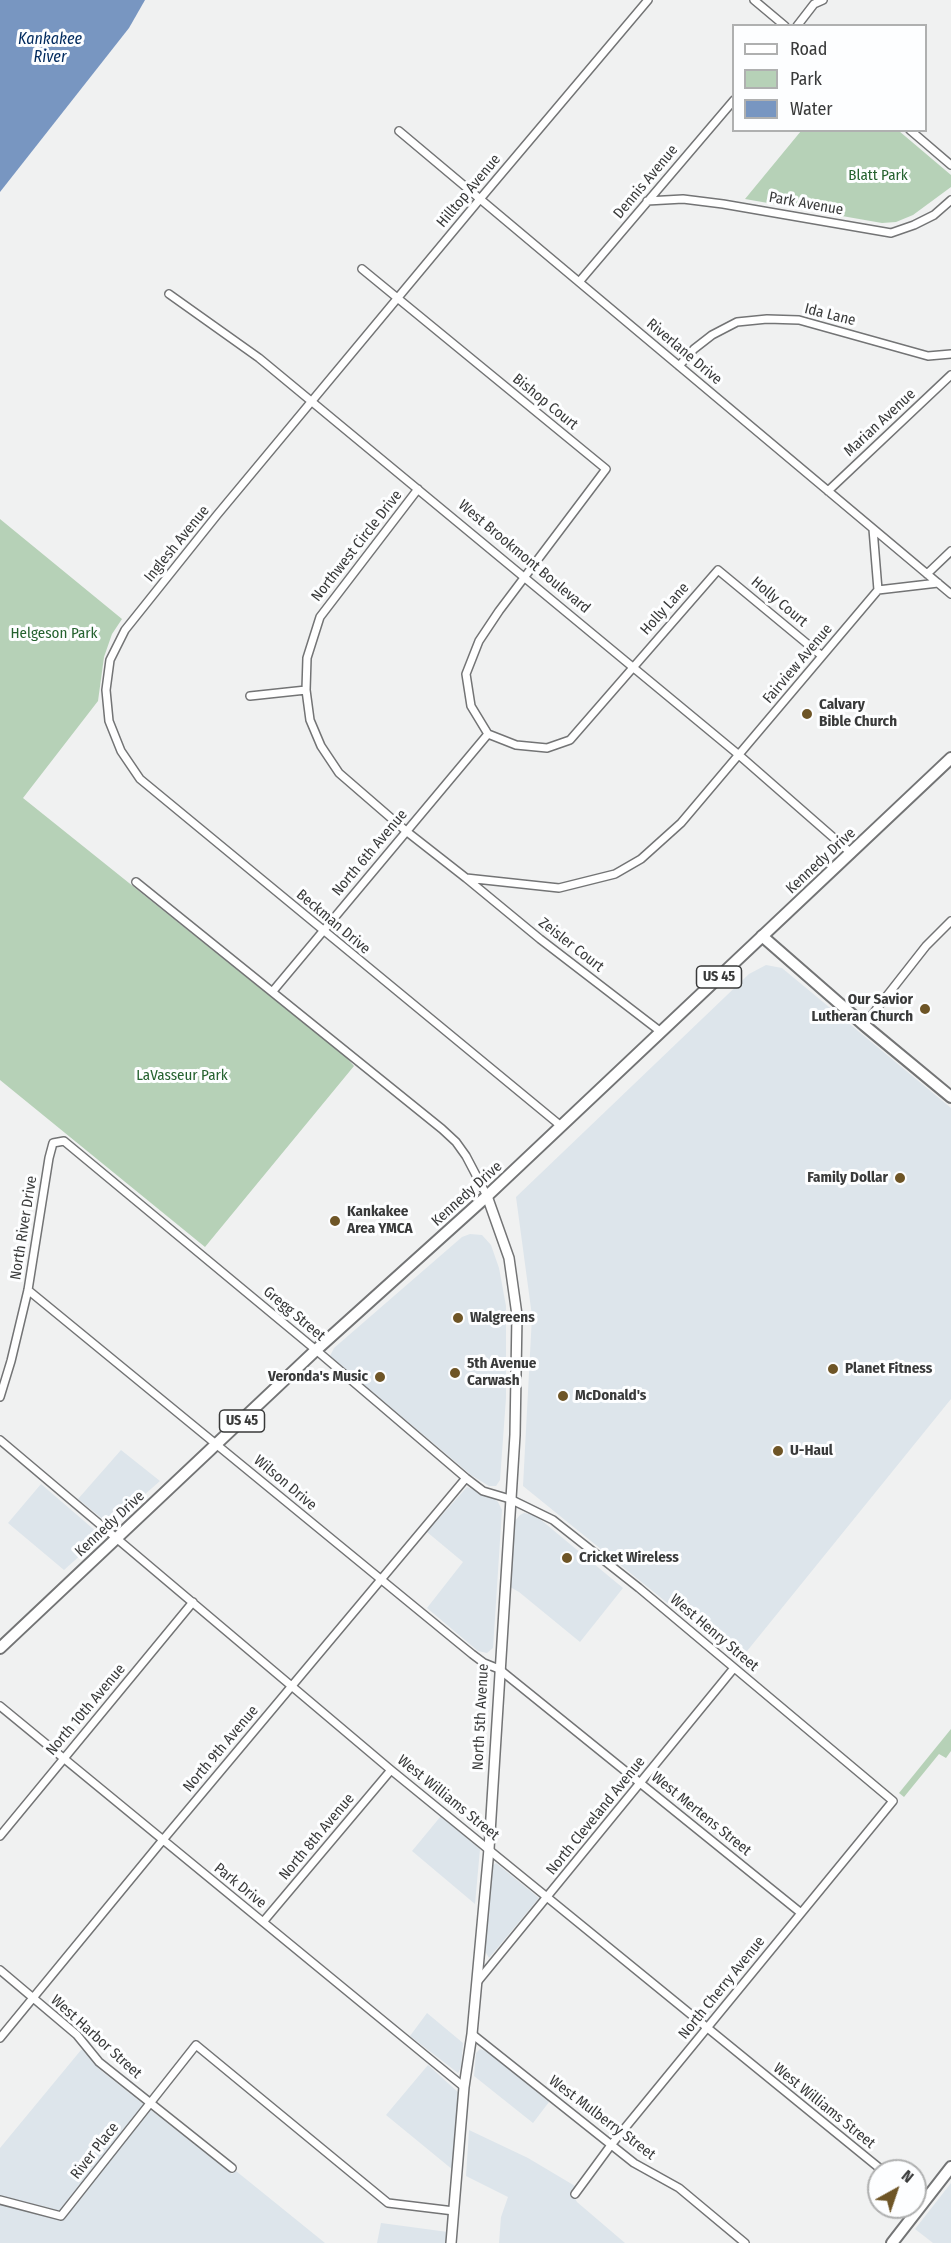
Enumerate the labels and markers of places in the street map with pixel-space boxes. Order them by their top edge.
place label: Calvary Bible Church [819,696,897,731]
marker: Calvary Bible Church [800,707,814,721]
place label: Our Savior Lutheran Church [811,991,913,1026]
marker: Our Savior Lutheran Church [918,1002,932,1016]
place label: Family Dollar [807,1169,888,1187]
marker: Family Dollar [893,1171,907,1185]
place label: Kankakee Area YMCA [347,1203,413,1238]
marker: Kankakee Area YMCA [328,1214,342,1228]
place label: Walgreens [470,1309,535,1327]
marker: Walgreens [451,1311,465,1325]
place label: 5th Avenue Carwash [467,1355,536,1390]
place label: Planet Fitness [845,1360,932,1378]
marker: Planet Fitness [826,1362,840,1376]
marker: 5th Avenue Carwash [448,1366,462,1380]
place label: Veronda's Music [268,1368,368,1386]
marker: Veronda's Music [373,1370,387,1384]
place label: McDonald's [575,1387,646,1405]
marker: McDonald's [556,1389,570,1403]
place label: U-Haul [790,1442,833,1460]
marker: U-Haul [771,1444,785,1458]
place label: Cricket Wireless [579,1549,679,1567]
marker: Cricket Wireless [560,1551,574,1565]

